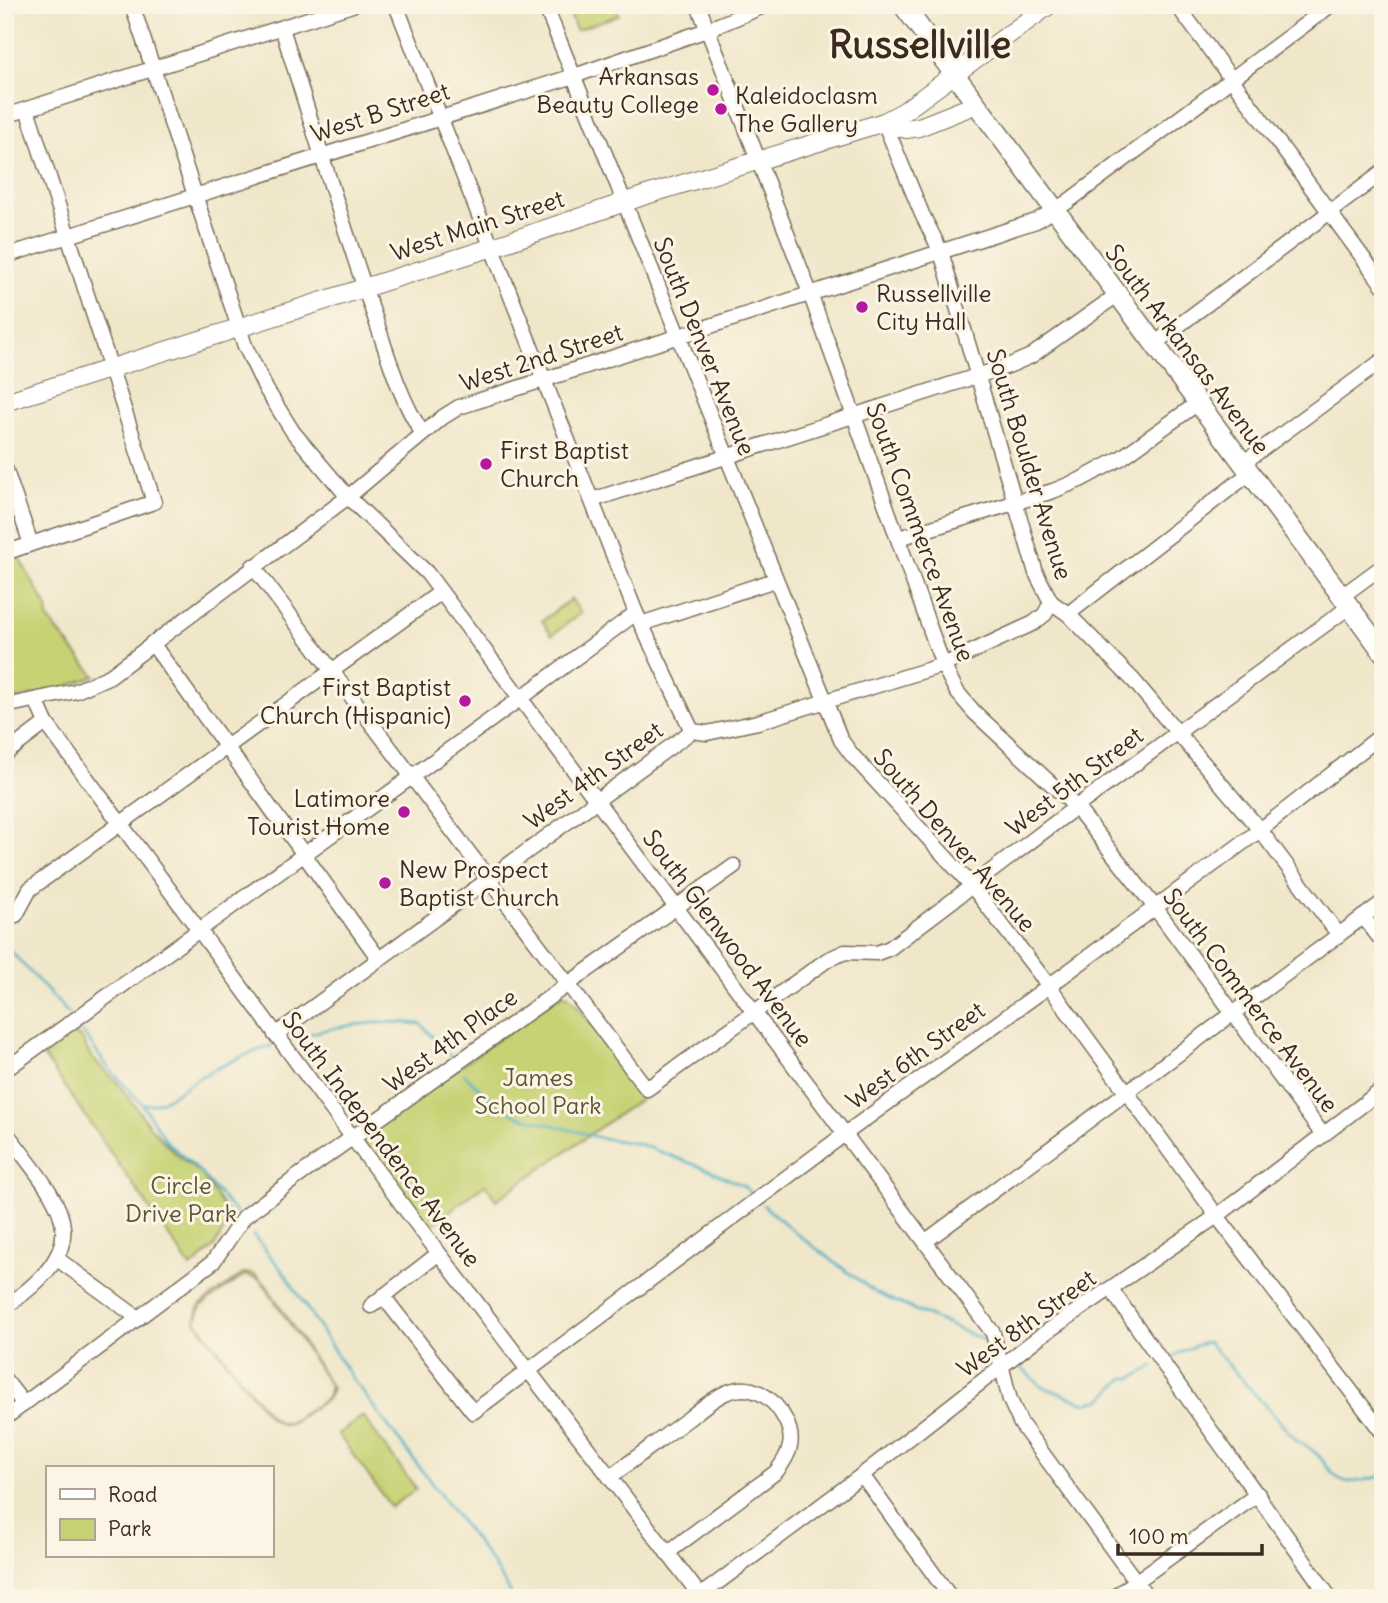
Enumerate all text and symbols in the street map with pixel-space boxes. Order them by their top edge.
district label: Russellville [829,21,1011,68]
place label: Arkansas Beauty College [536,61,699,119]
street label: West B Street [307,75,453,149]
place label: Kaleidoclasm The Gallery [735,80,878,138]
marker: Arkansas Beauty College [705,82,721,98]
marker: Kaleidoclasm The Gallery [713,101,729,117]
street label: West Main Street [386,183,568,267]
street label: South Denver Avenue [648,233,762,459]
street label: South Arkansas Avenue [1099,238,1277,460]
place label: Russellville City Hall [876,278,991,336]
marker: Russellville City Hall [854,299,870,315]
street label: West 2nd Street [456,317,626,397]
street label: South Boulder Avenue [981,345,1079,583]
street label: South Commerce Avenue [860,399,982,665]
place label: First Baptist Church [500,435,629,493]
marker: First Baptist Church [478,456,494,472]
place label: First Baptist Church (Hispanic) [260,672,451,730]
marker: First Baptist Church (Hispanic) [457,693,473,709]
street label: West 4th Street [518,715,668,835]
street label: West 5th Street [999,720,1149,842]
street label: South Denver Avenue [867,742,1043,938]
place label: Latimore Tourist Home [247,783,390,841]
marker: Latimore Tourist Home [396,804,412,820]
street label: South Glenwood Avenue [637,824,819,1052]
place label: New Prospect Baptist Church [399,854,559,912]
marker: New Prospect Baptist Church [377,875,393,891]
street label: South Commerce Avenue [1157,882,1345,1118]
street label: West 4th Place [377,981,523,1099]
street label: West 6th Street [840,995,990,1115]
street label: South Independence Avenue [276,1005,488,1273]
park label: James School Park [474,1062,602,1120]
park label: Circle Drive Park [125,1170,237,1228]
street label: West 8th Street [951,1263,1101,1383]
legend [46,1466,273,1558]
text: Road [108,1481,157,1508]
scale bar [1118,1512,1262,1556]
text: Park [108,1515,151,1542]
text: 100 m [1129,1523,1188,1550]

